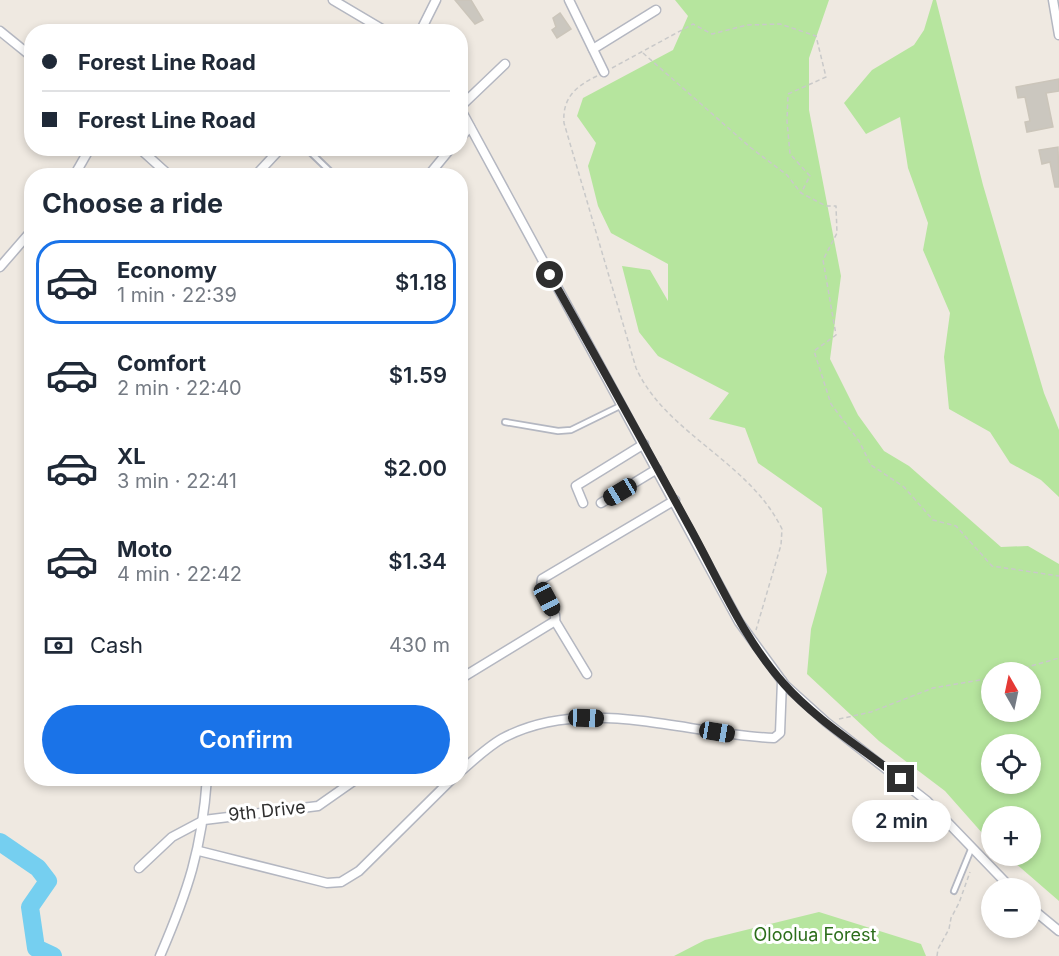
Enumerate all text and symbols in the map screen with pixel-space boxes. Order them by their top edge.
text: Forest Line Road [78,49,256,75]
text: Forest Line Road [78,107,256,133]
text: Choose a ride [42,187,223,220]
icon: car [45,255,99,309]
text: Economy [117,257,217,283]
route start [536,261,563,288]
text: $1.18 [395,269,447,295]
text: 1 min · 22:39 [117,283,237,307]
icon: car [45,348,99,402]
text: Comfort [117,350,206,376]
text: $1.59 [389,362,447,388]
text: 2 min · 22:40 [117,376,242,400]
icon: car [45,441,99,495]
text: XL [117,443,146,469]
text: $2.00 [384,455,447,481]
text: 3 min · 22:41 [117,469,237,493]
car [600,475,640,509]
icon: car [45,534,99,588]
text: Moto [117,536,172,562]
text: $1.34 [388,548,447,574]
text: 4 min · 22:42 [117,562,242,586]
car [531,579,563,619]
icon: cash [42,629,75,662]
text: Cash [90,632,143,658]
text: 430 m [389,633,450,657]
north arrow [981,662,1041,722]
map controls [981,662,1041,938]
button: Confirm [42,705,450,774]
car [568,708,604,728]
car [698,720,736,744]
button: locate [981,734,1041,794]
route end [887,765,914,792]
street label: 9th Drive [227,796,307,825]
callout: 2 min [852,800,950,842]
button: + [981,806,1041,866]
text: 2 min [875,809,928,833]
button: − [981,878,1041,938]
park label: Oloolua Forest [754,924,877,945]

